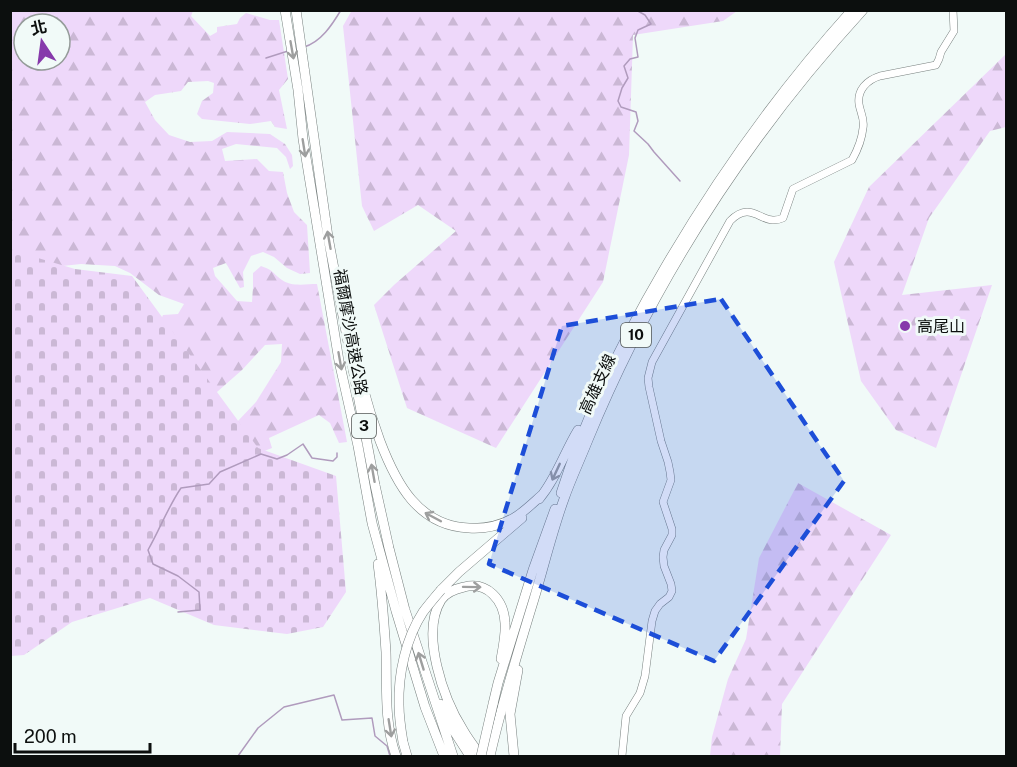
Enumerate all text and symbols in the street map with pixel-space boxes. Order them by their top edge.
north arrow [12,12,72,72]
text: 北 [29,17,49,39]
one-way arrow [286,40,297,60]
one-way arrow [299,138,310,158]
one-way arrow [323,230,334,250]
street label: 福爾摩沙高速公路 [330,267,371,397]
place label: 高尾山 [917,317,965,336]
marker: 高尾山 [898,319,912,333]
road number: 10 [621,323,651,347]
one-way arrow [334,351,345,371]
street label: 高雄支線 [575,351,620,417]
road number: 3 [352,414,376,438]
one-way arrow [549,462,561,480]
one-way arrow [367,463,378,483]
one-way arrow [424,511,442,522]
one-way arrow [462,581,481,593]
one-way arrow [415,652,426,671]
scale bar [15,716,150,754]
one-way arrow [384,718,395,737]
text: 200 m [24,726,77,747]

